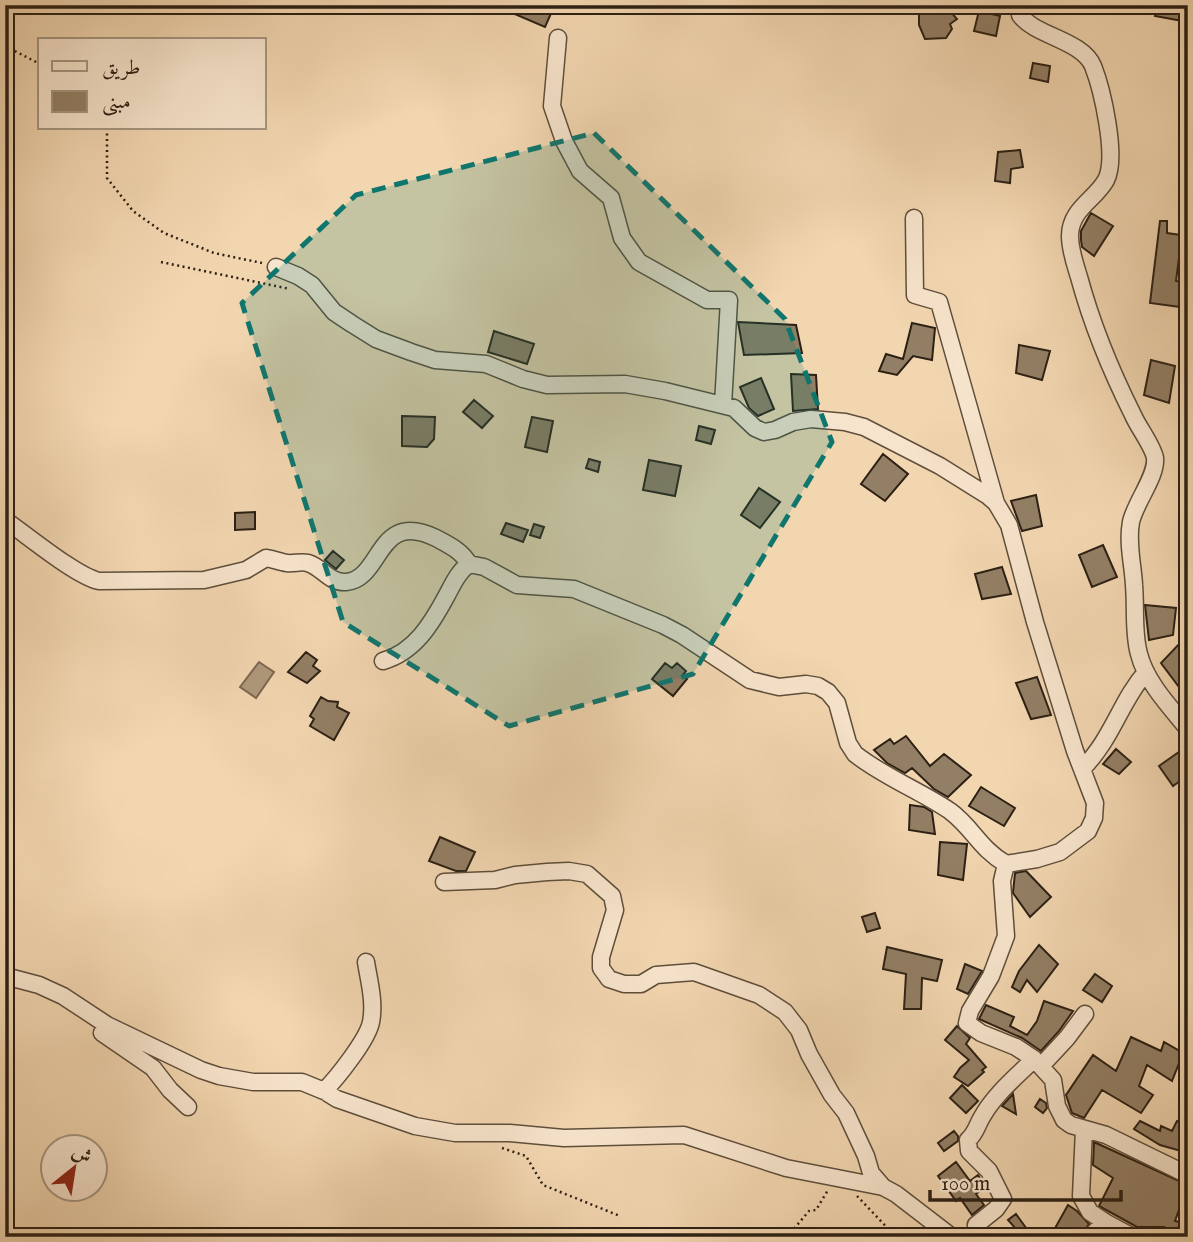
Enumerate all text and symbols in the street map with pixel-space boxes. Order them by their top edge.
legend [38,38,266,130]
text: طريق [102,55,140,82]
text: مبنى [102,89,131,116]
north arrow [38,1134,108,1204]
text: ش [67,1140,96,1170]
scale bar [930,1158,1121,1202]
text: 100 m [941,1171,990,1198]

